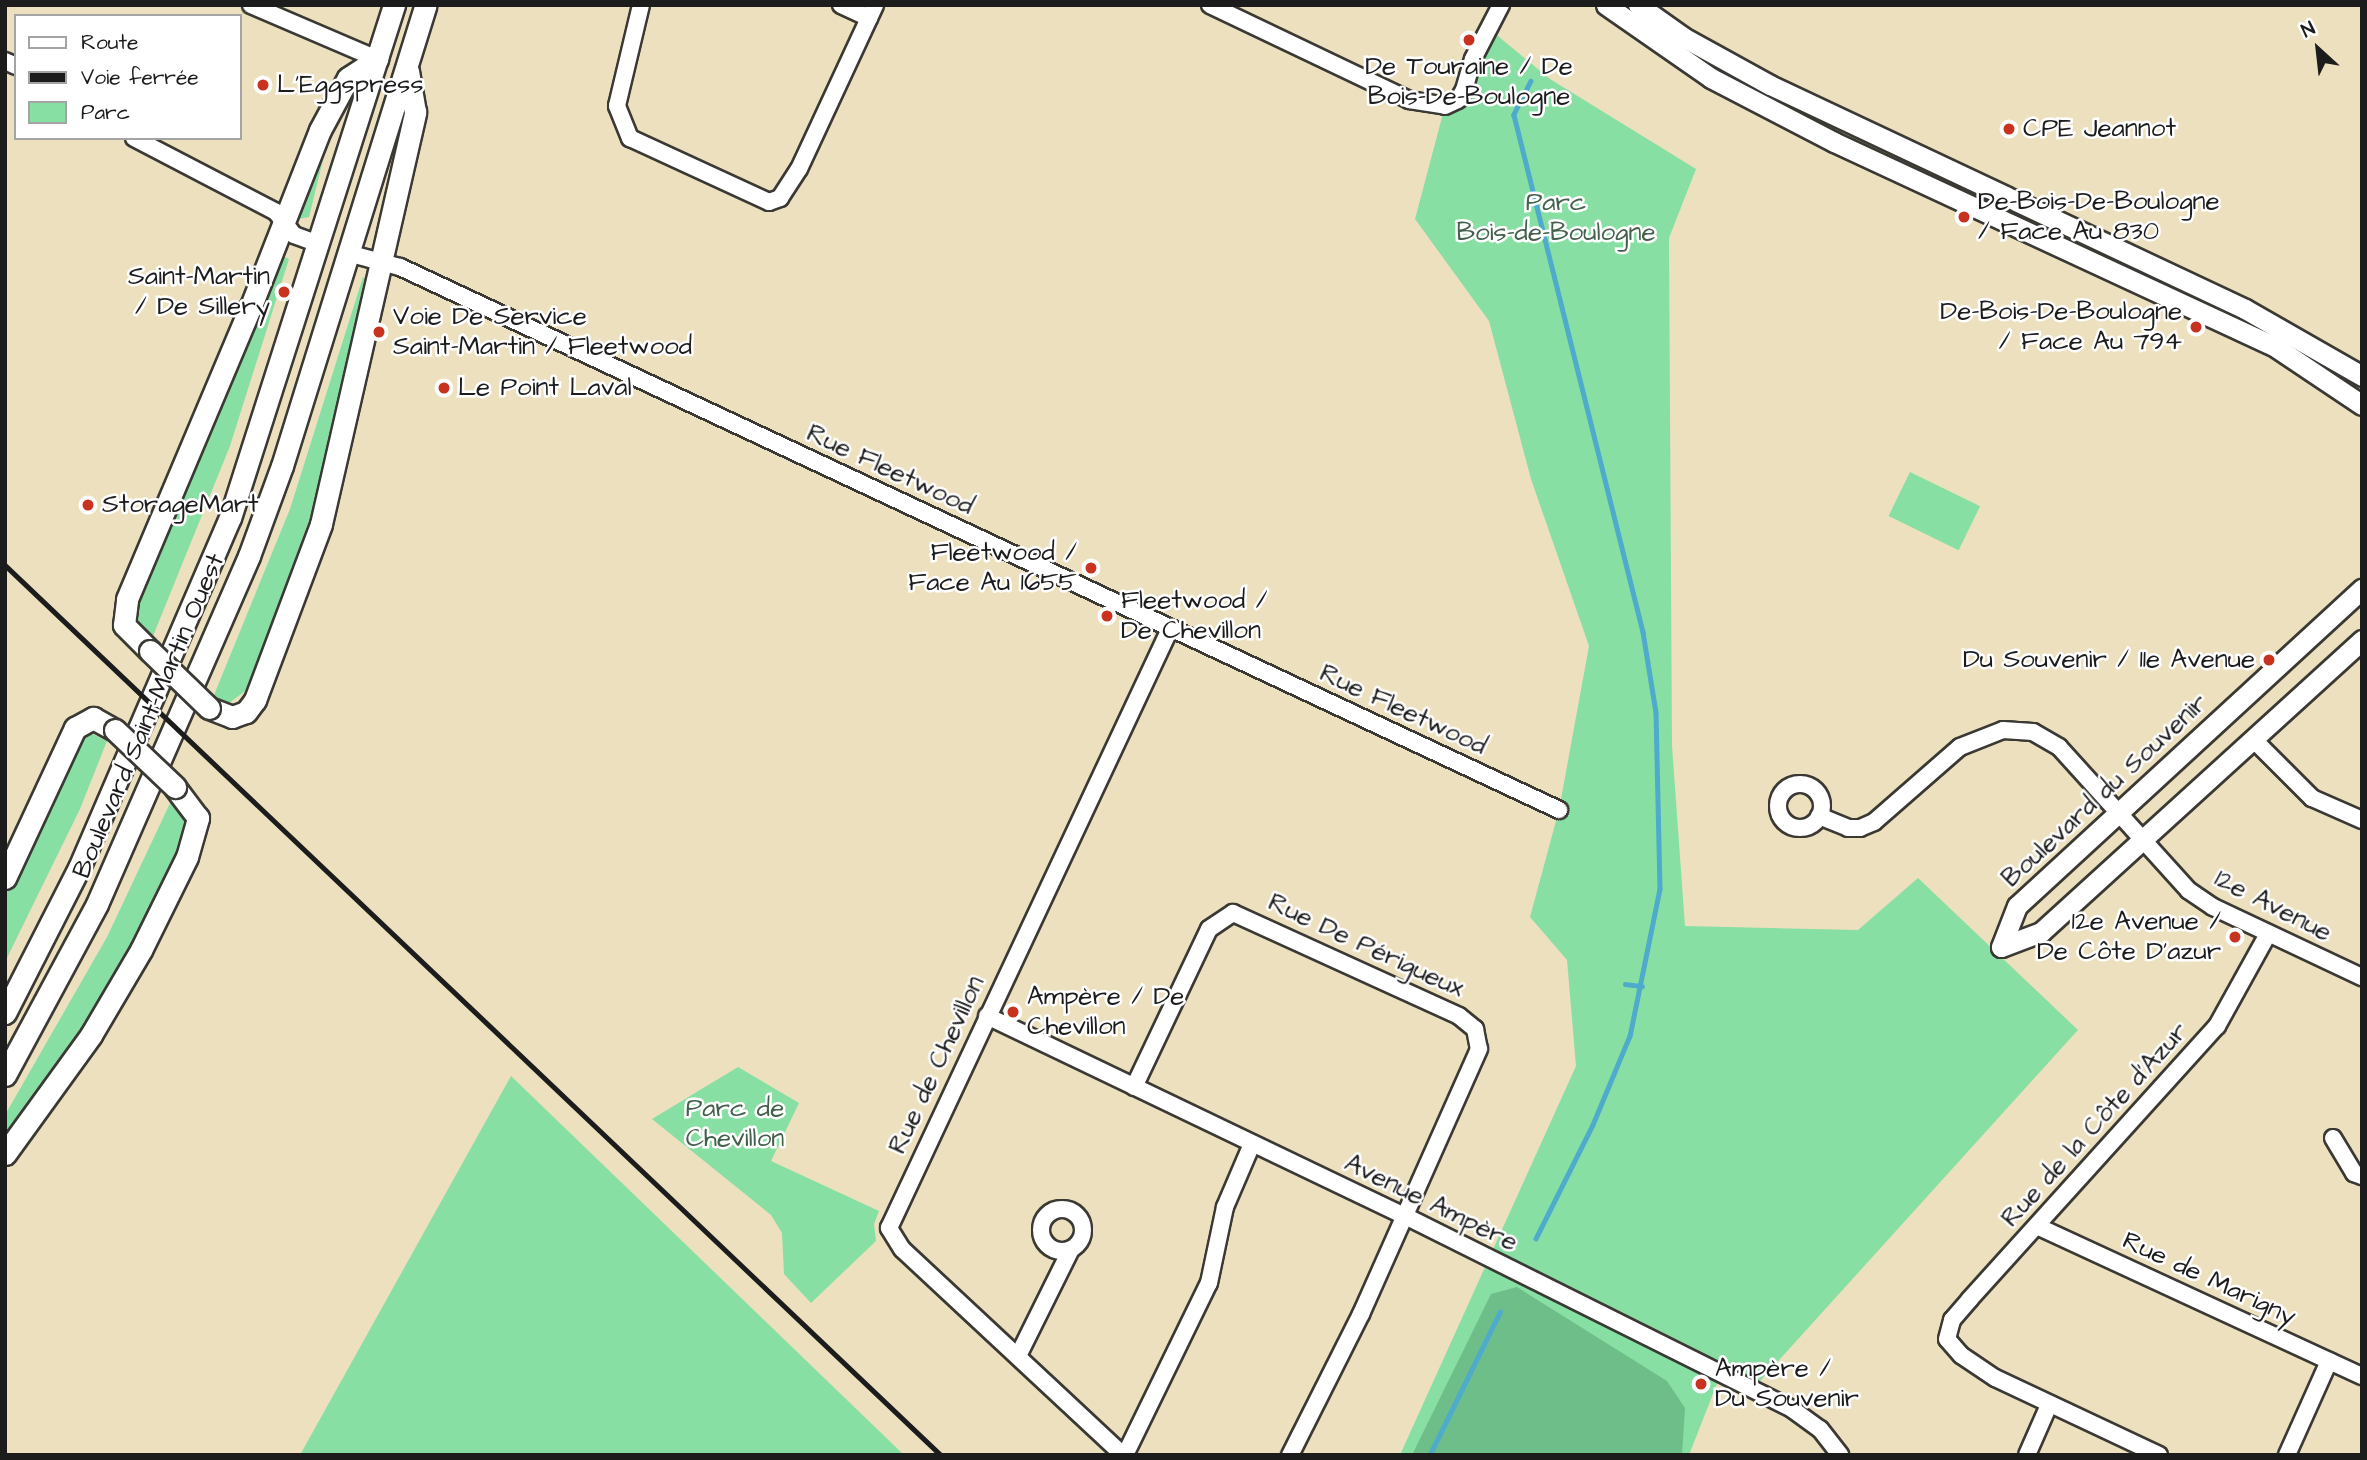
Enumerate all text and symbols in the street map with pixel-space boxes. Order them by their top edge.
legend [14,14,242,140]
north arrow [2283,14,2353,84]
text: N [2297,15,2320,45]
text: Route [81,28,138,57]
marker: De Touraine / De Bois-De-Boulogne [1461,32,1477,48]
place label: De Touraine / De Bois-De-Boulogne [1365,51,1573,112]
text: Voie ferrée [81,63,199,92]
place label: L'Eggspress [277,69,423,101]
marker: L'Eggspress [255,77,271,93]
text: Parc [81,98,130,127]
place label: CPE Jeannot [2023,113,2176,145]
marker: CPE Jeannot [2001,121,2017,137]
place label: De-Bois-De-Boulogne / Face Au 830 [1978,186,2220,248]
park label: Parc Bois-de-Boulogne [1456,187,1656,248]
marker: De-Bois-De-Boulogne / Face Au 830 [1956,209,1972,225]
place label: Saint-Martin / De Sillery [128,261,270,322]
marker: Saint-Martin / De Sillery [276,284,292,300]
place label: De-Bois-De-Boulogne / Face Au 794 [1940,296,2182,358]
place label: Voie De Service Saint-Martin / Fleetwood [393,301,692,362]
marker: De-Bois-De-Boulogne / Face Au 794 [2188,319,2204,335]
marker: Voie De Service Saint-Martin / Fleetwood [371,324,387,340]
place label: Le Point Laval [458,372,632,404]
marker: Le Point Laval [436,380,452,396]
street label: Rue Fleetwood [802,418,978,522]
place label: StorageMart [102,489,258,521]
marker: StorageMart [80,497,96,513]
place label: Fleetwood / Face Au 1655 [908,537,1077,598]
street label: Boulevard Saint-Martin Ouest [66,549,232,883]
marker: Fleetwood / Face Au 1655 [1083,560,1099,576]
place label: Fleetwood / De Chevillon [1121,585,1268,646]
marker: Fleetwood / De Chevillon [1099,608,1115,624]
place label: Du Souvenir / 11e Avenue [1963,644,2255,676]
marker: Du Souvenir / 11e Avenue [2261,652,2277,668]
street label: Rue Fleetwood [1315,658,1491,762]
street label: Boulevard du Souvenir [1996,688,2214,894]
street label: 12e Avenue [2209,863,2337,949]
street label: Rue De Périgueux [1263,887,1469,1005]
place label: 12e Avenue / De Côte D'azur [2037,906,2221,968]
marker: 12e Avenue / De Côte D'azur [2227,929,2243,945]
street label: Rue de Chevillon [882,971,992,1159]
place label: Ampère / De Chevillon [1027,981,1184,1042]
marker: Ampère / De Chevillon [1005,1004,1021,1020]
street label: Rue de la Côte d'Azur [1995,1016,2195,1234]
park label: Parc de Chevillon [686,1093,784,1154]
street label: Avenue Ampère [1339,1148,1523,1258]
street label: Rue de Marigny [2117,1225,2301,1333]
place label: Ampère / Du Souvenir [1715,1353,1859,1414]
marker: Ampère / Du Souvenir [1693,1376,1709,1392]

